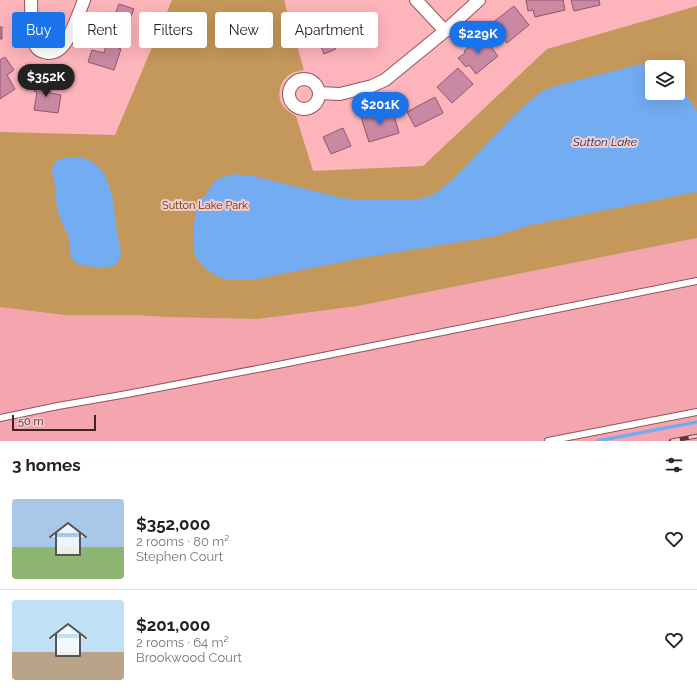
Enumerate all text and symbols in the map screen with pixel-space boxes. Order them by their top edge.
chip: Buy [12,12,65,48]
chip: Rent [73,12,131,48]
chip: Filters [139,12,207,48]
chip: New [215,12,273,48]
chip: Apartment [281,12,378,48]
pin: $229K [450,21,506,55]
text: $229K [458,26,498,41]
map controls [645,60,685,100]
button: layers [645,60,685,100]
pin: $352K [18,64,74,98]
text: $352K [27,69,65,84]
pin: $201K [352,92,408,126]
text: $201K [361,97,399,112]
water label: Sutton Lake [572,135,638,149]
park label: Sutton Lake Park [162,199,248,212]
scale bar [12,413,96,432]
text: 50 m [18,415,44,428]
icon: filters [663,454,685,476]
text: 3 homes [12,455,81,475]
text: $352,000 [136,514,210,534]
icon: home [44,515,92,563]
icon: heart [663,528,685,550]
text: 2 rooms · 80 m² [136,534,229,549]
text: Stephen Court [136,549,223,564]
text: $201,000 [136,615,210,635]
icon: home [44,616,92,664]
icon: heart [663,629,685,651]
text: 2 rooms · 64 m² [136,635,228,650]
text: Brookwood Court [136,650,242,665]

